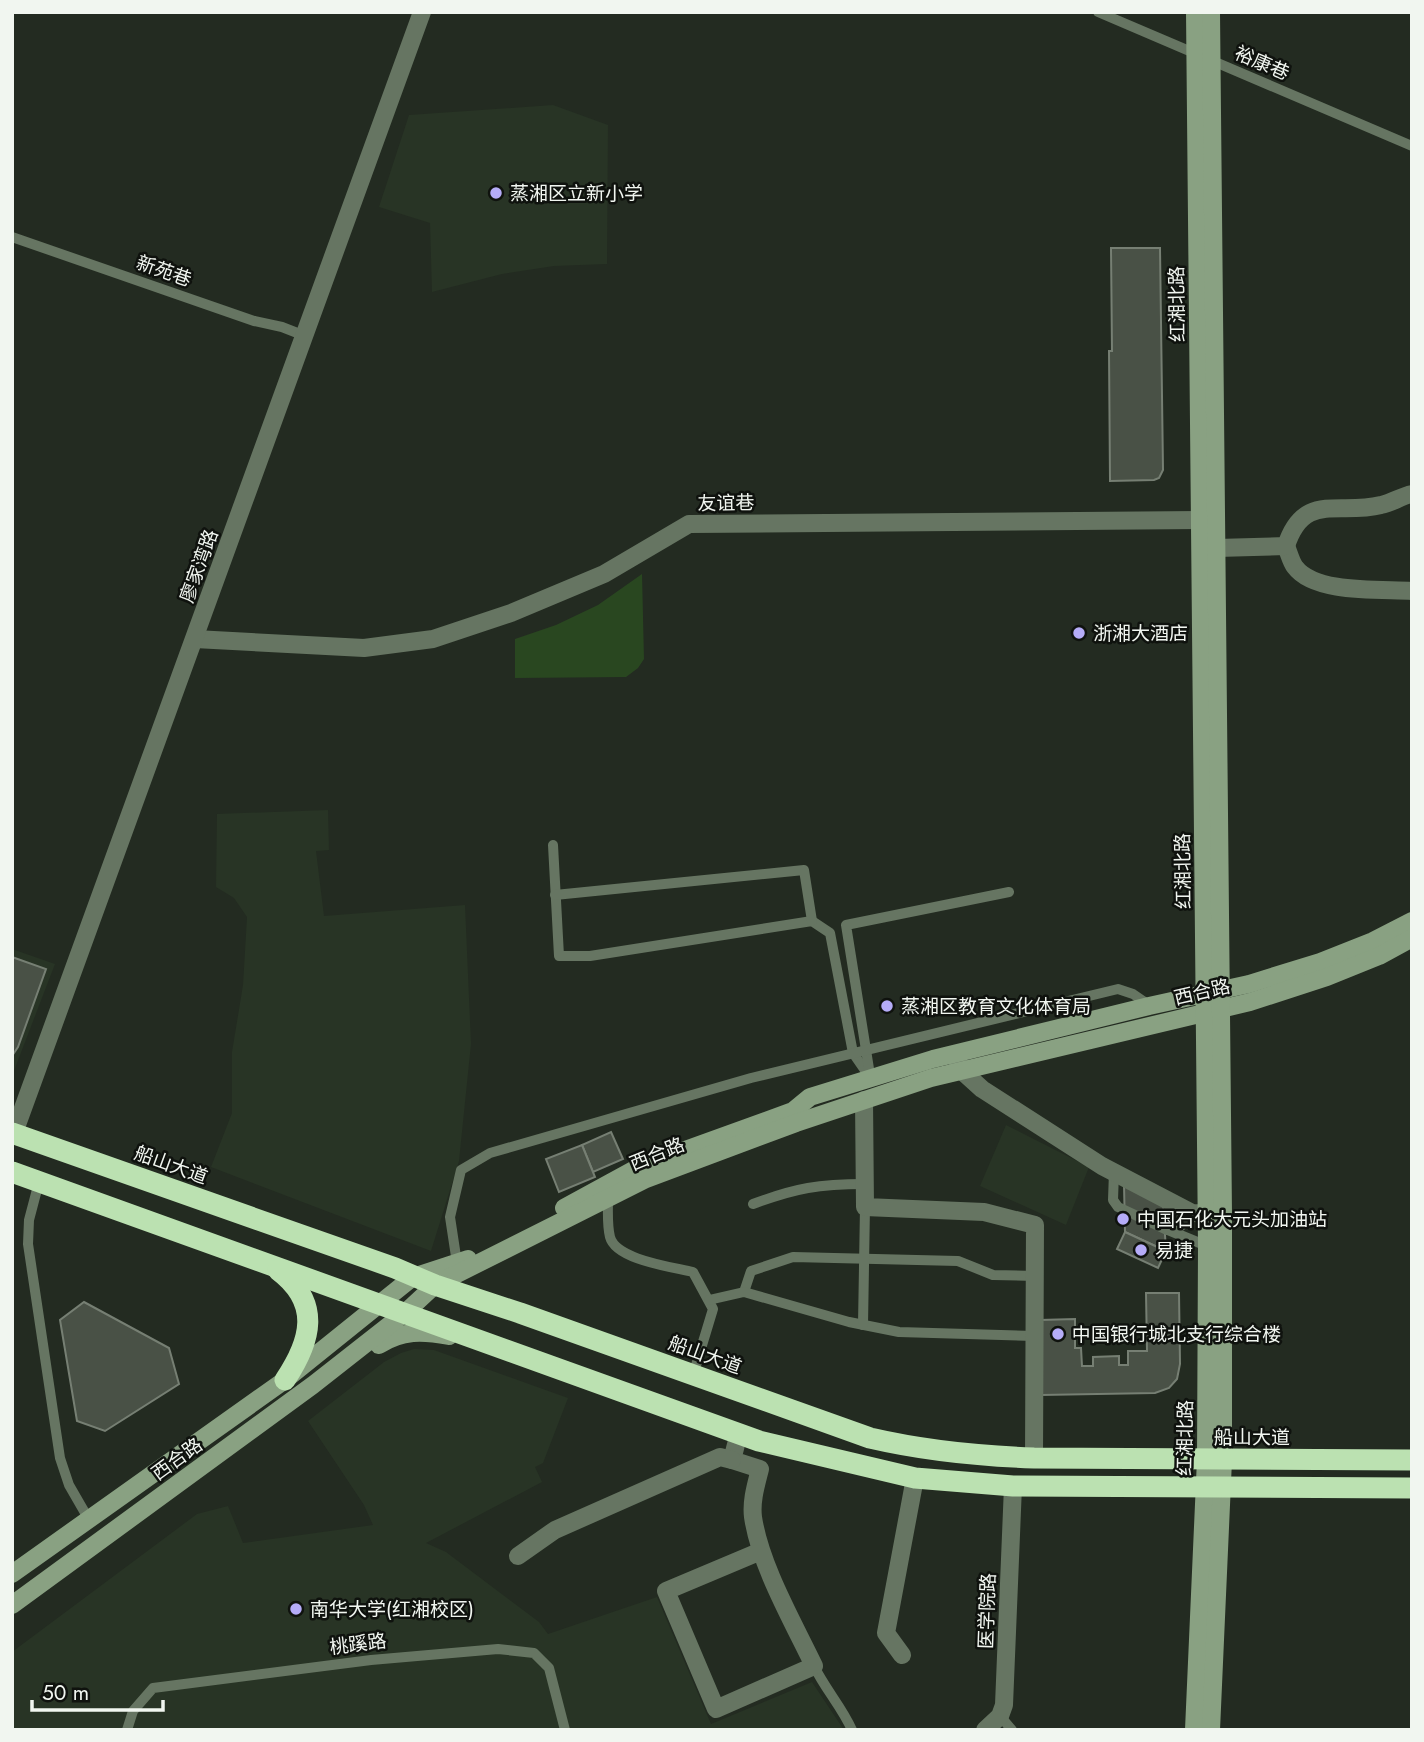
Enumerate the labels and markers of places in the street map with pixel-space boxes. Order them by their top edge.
place label: 蒸湘区立新小学 [510,180,643,207]
marker: 蒸湘区立新小学 [488,185,504,201]
place label: 浙湘大酒店 [1093,620,1188,647]
marker: 浙湘大酒店 [1071,625,1087,641]
place label: 蒸湘区教育文化体育局 [901,993,1091,1020]
marker: 蒸湘区教育文化体育局 [879,998,895,1014]
place label: 中国石化大元头加油站 [1137,1206,1327,1233]
marker: 中国石化大元头加油站 [1115,1211,1131,1227]
place label: 易捷 [1155,1237,1193,1264]
marker: 易捷 [1133,1242,1149,1258]
place label: 中国银行城北支行综合楼 [1072,1321,1281,1348]
marker: 中国银行城北支行综合楼 [1050,1326,1066,1342]
place label: 南华大学(红湘校区) [310,1596,474,1623]
marker: 南华大学(红湘校区) [288,1601,304,1617]

